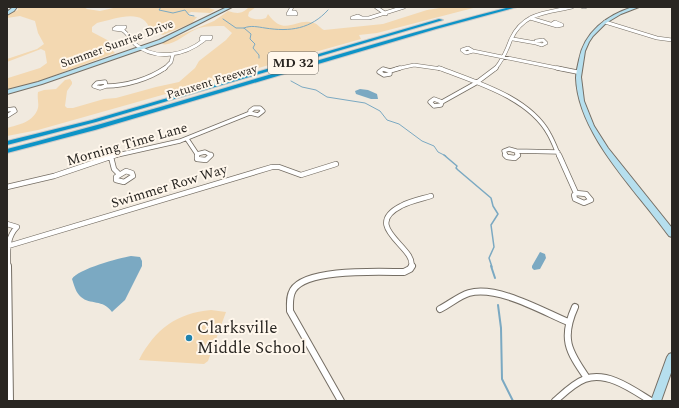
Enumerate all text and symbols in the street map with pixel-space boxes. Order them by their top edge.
street label: Summer Sunrise Drive [58,15,176,73]
road number: MD 32 [268,52,318,74]
street label: Patuxent Freeway [164,59,261,105]
street label: Morning Time Lane [64,117,190,171]
street label: Swimmer Row Way [108,158,231,214]
place label: Clarksville Middle School [197,315,306,361]
marker: Clarksville Middle School [184,333,194,343]

